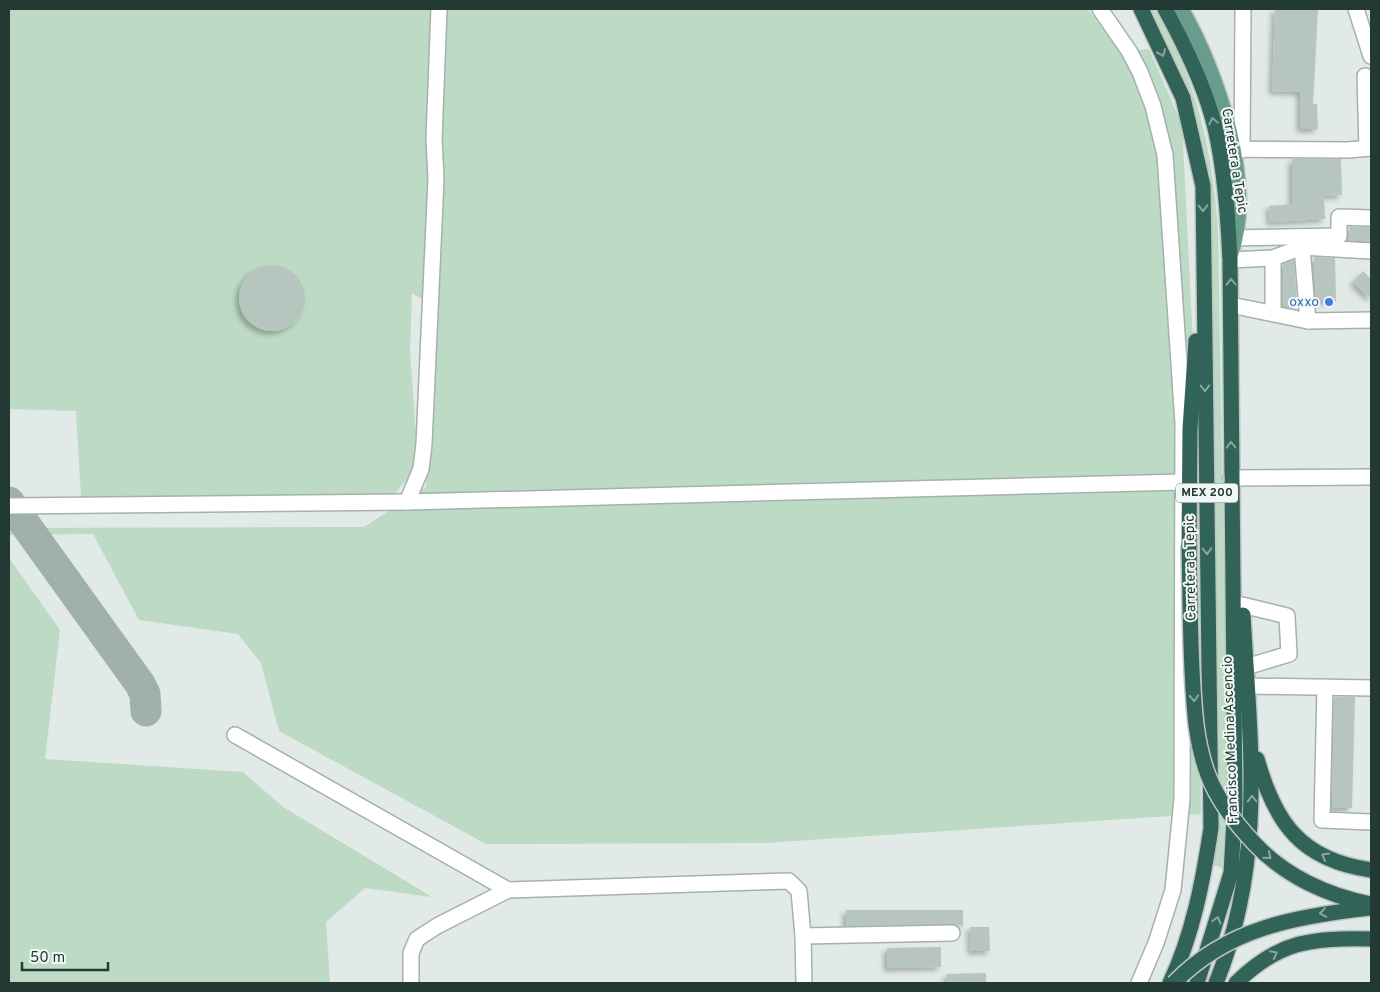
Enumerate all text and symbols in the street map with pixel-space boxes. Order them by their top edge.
one-way arrow [1156,48,1167,57]
street label: Carretera a Tepic [1217,107,1251,215]
one-way arrow [1208,117,1218,125]
one-way arrow [1198,205,1208,213]
one-way arrow [1226,278,1236,286]
place label: oxxo [1289,294,1319,311]
marker: oxxo [1323,296,1335,308]
one-way arrow [1200,385,1211,393]
one-way arrow [1226,440,1236,448]
road number: MEX 200 [1176,483,1238,502]
street label: Carretera a Tepic [1182,515,1200,621]
one-way arrow [1202,547,1213,555]
street label: Francisco Medina Ascencio [1220,655,1242,824]
one-way arrow [1188,695,1199,703]
one-way arrow [1246,795,1257,803]
one-way arrow [1262,850,1271,859]
one-way arrow [1321,853,1330,863]
one-way arrow [1318,908,1327,918]
one-way arrow [1212,917,1222,925]
scale bar [22,940,109,972]
text: 50 m [30,949,65,968]
one-way arrow [1269,949,1278,960]

